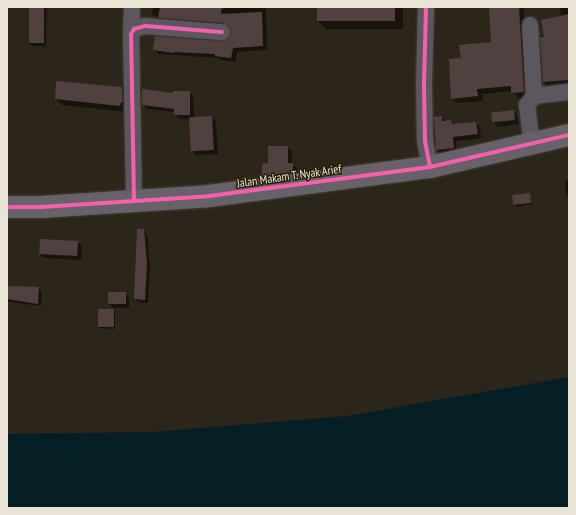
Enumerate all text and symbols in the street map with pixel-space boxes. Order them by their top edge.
street label: Jalan Makam T. Nyak Arief [235,161,343,191]

